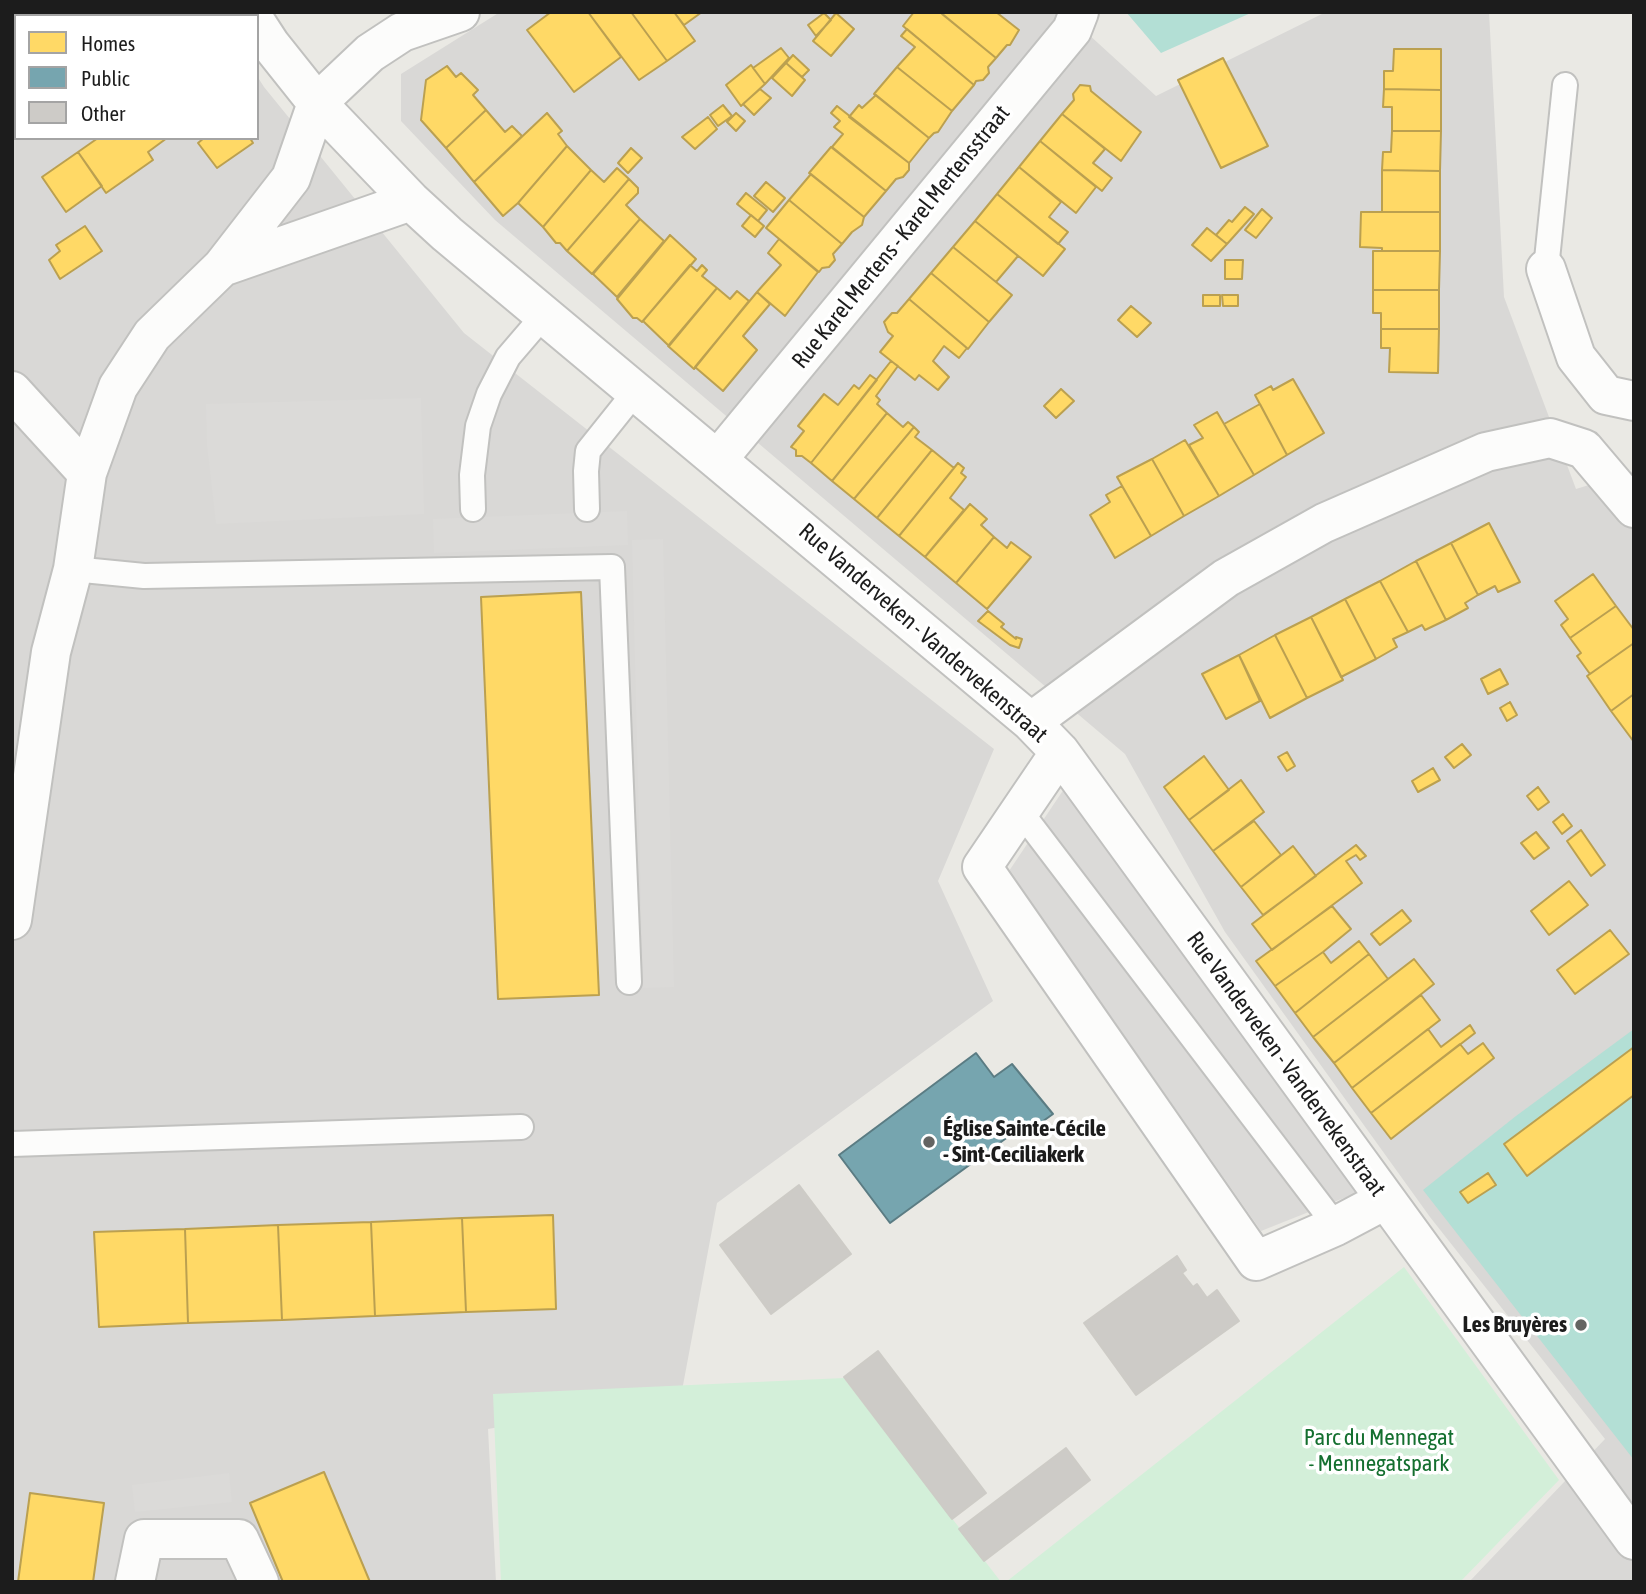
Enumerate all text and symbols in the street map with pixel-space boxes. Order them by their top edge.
legend [14,14,259,140]
text: Homes [81,31,135,55]
text: Public [81,66,130,90]
street label: Rue Karel Mertens - Karel Mertensstraat [786,100,1016,374]
text: Other [81,101,125,125]
street label: Rue Vanderveken - Vandervekenstraat [793,518,1053,748]
street label: Rue Vanderveken - Vandervekenstraat [1181,926,1391,1202]
place label: Église Sainte-Cécile - Sint-Ceciliakerk [943,1115,1106,1169]
marker: Église Sainte-Cécile - Sint-Ceciliakerk [921,1134,937,1150]
place label: Les Bruyères [1463,1311,1567,1339]
marker: Les Bruyères [1573,1317,1589,1333]
park label: Parc du Mennegat - Mennegatspark [1304,1424,1454,1478]

